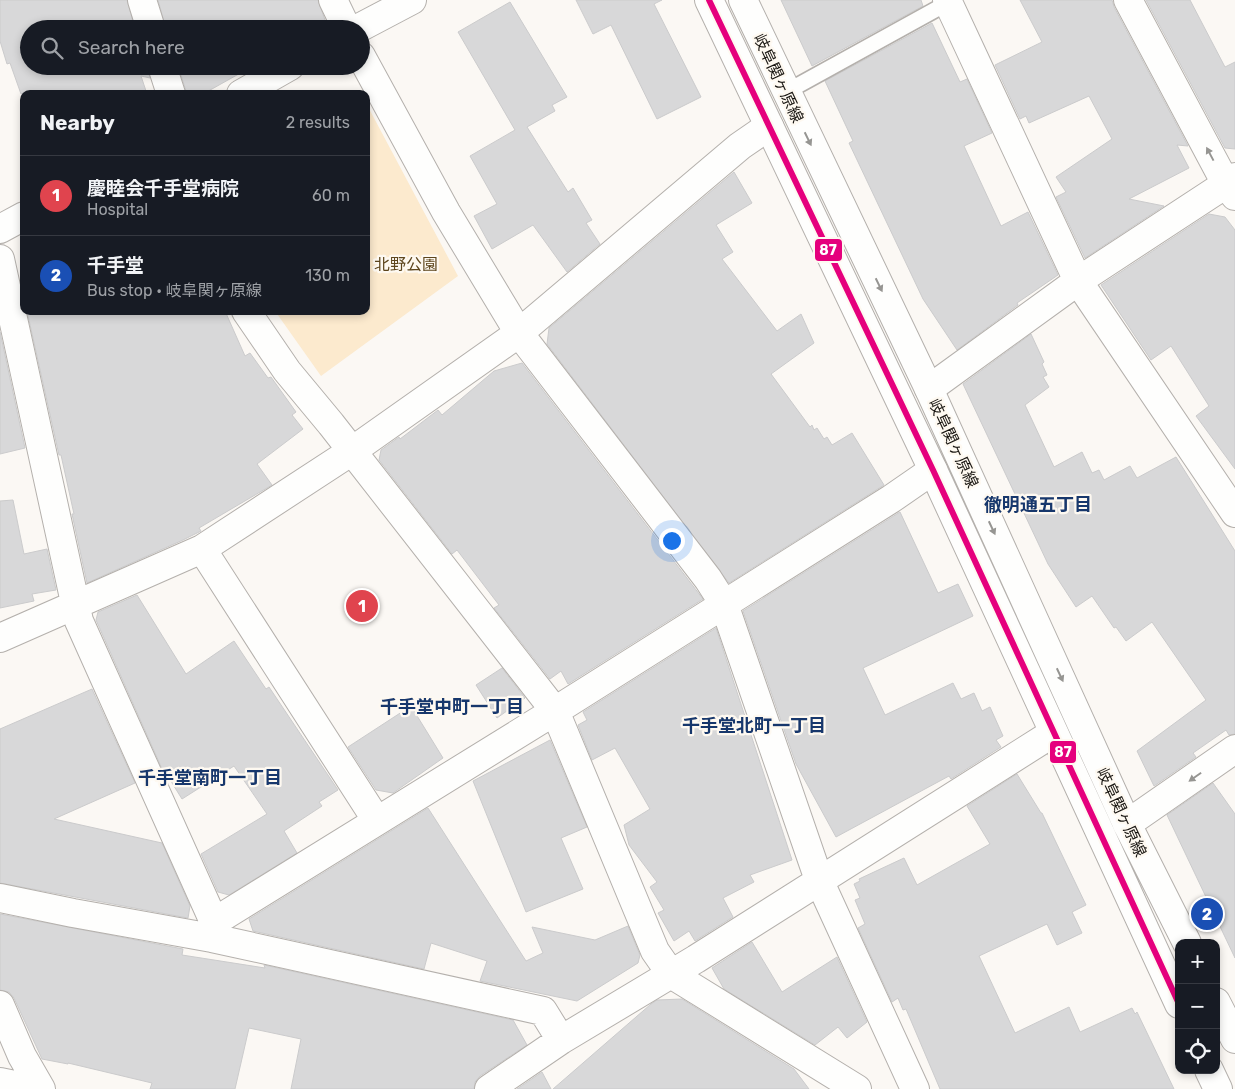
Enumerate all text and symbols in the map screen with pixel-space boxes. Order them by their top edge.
search box [20,20,370,75]
street label: 岐阜関ヶ原線 [750,31,807,126]
icon: search [38,34,66,62]
text: Search here [78,36,185,59]
text: Nearby [40,110,115,135]
text: 2 results [286,113,350,132]
one-way arrow [804,132,812,146]
one-way arrow [1206,147,1214,162]
text: 慶睦会千手堂病院 [87,177,239,200]
text: 1 [52,186,60,205]
text: 60 m [312,186,350,205]
text: Hospital [87,200,148,219]
line badge: 87 [814,238,843,262]
text: 87 [819,242,837,259]
text: 千手堂 [87,254,144,277]
park label: 北野公園 [374,255,438,274]
text: 2 [51,266,61,285]
text: 130 m [305,266,350,285]
one-way arrow [875,278,883,292]
text: Bus stop · 岐阜関ヶ原線 [87,281,262,300]
street label: 岐阜関ヶ原線 [925,396,982,491]
district label: 徹明通五丁目 [984,494,1092,516]
one-way arrow [989,521,997,535]
your location [659,528,685,554]
pin: 1 [346,587,378,625]
one-way arrow [1055,668,1064,683]
district label: 千手堂中町一丁目 [380,696,524,718]
district label: 千手堂北町一丁目 [682,715,826,737]
line badge: 87 [1049,740,1077,764]
text: 87 [1054,744,1072,761]
street label: 岐阜関ヶ原線 [1093,765,1150,860]
district label: 千手堂南町一丁目 [138,767,282,789]
one-way arrow [1188,772,1202,782]
pin: 2 [1191,895,1223,933]
map controls [1175,939,1220,1074]
button: + [1175,939,1220,984]
button: − [1175,984,1220,1029]
button: locate [1175,1029,1220,1074]

